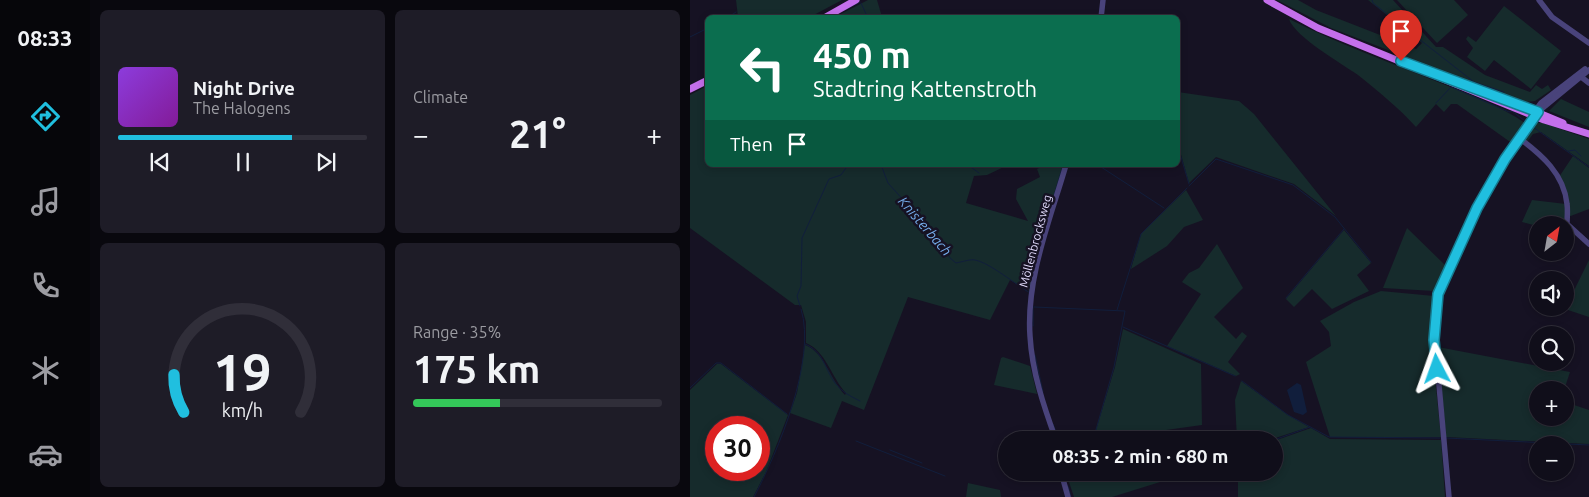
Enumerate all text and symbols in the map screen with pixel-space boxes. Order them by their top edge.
pin [1380,10,1422,61]
icon: arrive [1387,17,1415,45]
text: 08:33 [17,25,73,50]
icon: left [730,35,795,100]
text: 450 m [813,35,911,75]
text: Stadtring Kattenstroth [813,76,1037,101]
text: Night Drive [193,77,295,99]
text: Climate [413,88,468,106]
icon: directions [28,99,63,134]
text: The Halogens [193,99,291,117]
text: 21° [509,113,566,155]
text: − [413,119,429,150]
text: + [646,119,662,150]
icon: arrive [783,130,811,158]
text: Then [730,133,773,155]
icon: previous [146,148,174,176]
icon: pause [229,148,257,176]
icon: next [312,148,340,176]
icon: music [28,184,63,219]
water label: Knisterbach [895,193,955,259]
street label: Möllenbrocksweg [1016,193,1054,289]
north arrow [1529,216,1574,261]
map controls [1529,216,1574,481]
icon: phone [28,268,63,303]
button: sound [1529,271,1574,316]
text: Range · 35% [413,323,501,341]
button: search [1529,326,1574,371]
position arrow [1410,342,1462,394]
text: 19 [213,343,272,401]
text: 175 km [413,348,540,390]
icon: climate [28,353,63,388]
button: + [1529,381,1574,426]
text: km/h [222,400,263,420]
speed limit sign: 30 [705,416,770,481]
button: − [1529,436,1574,481]
icon: car [28,437,63,472]
text: 08:35 · 2 min · 680 m [1053,445,1228,467]

